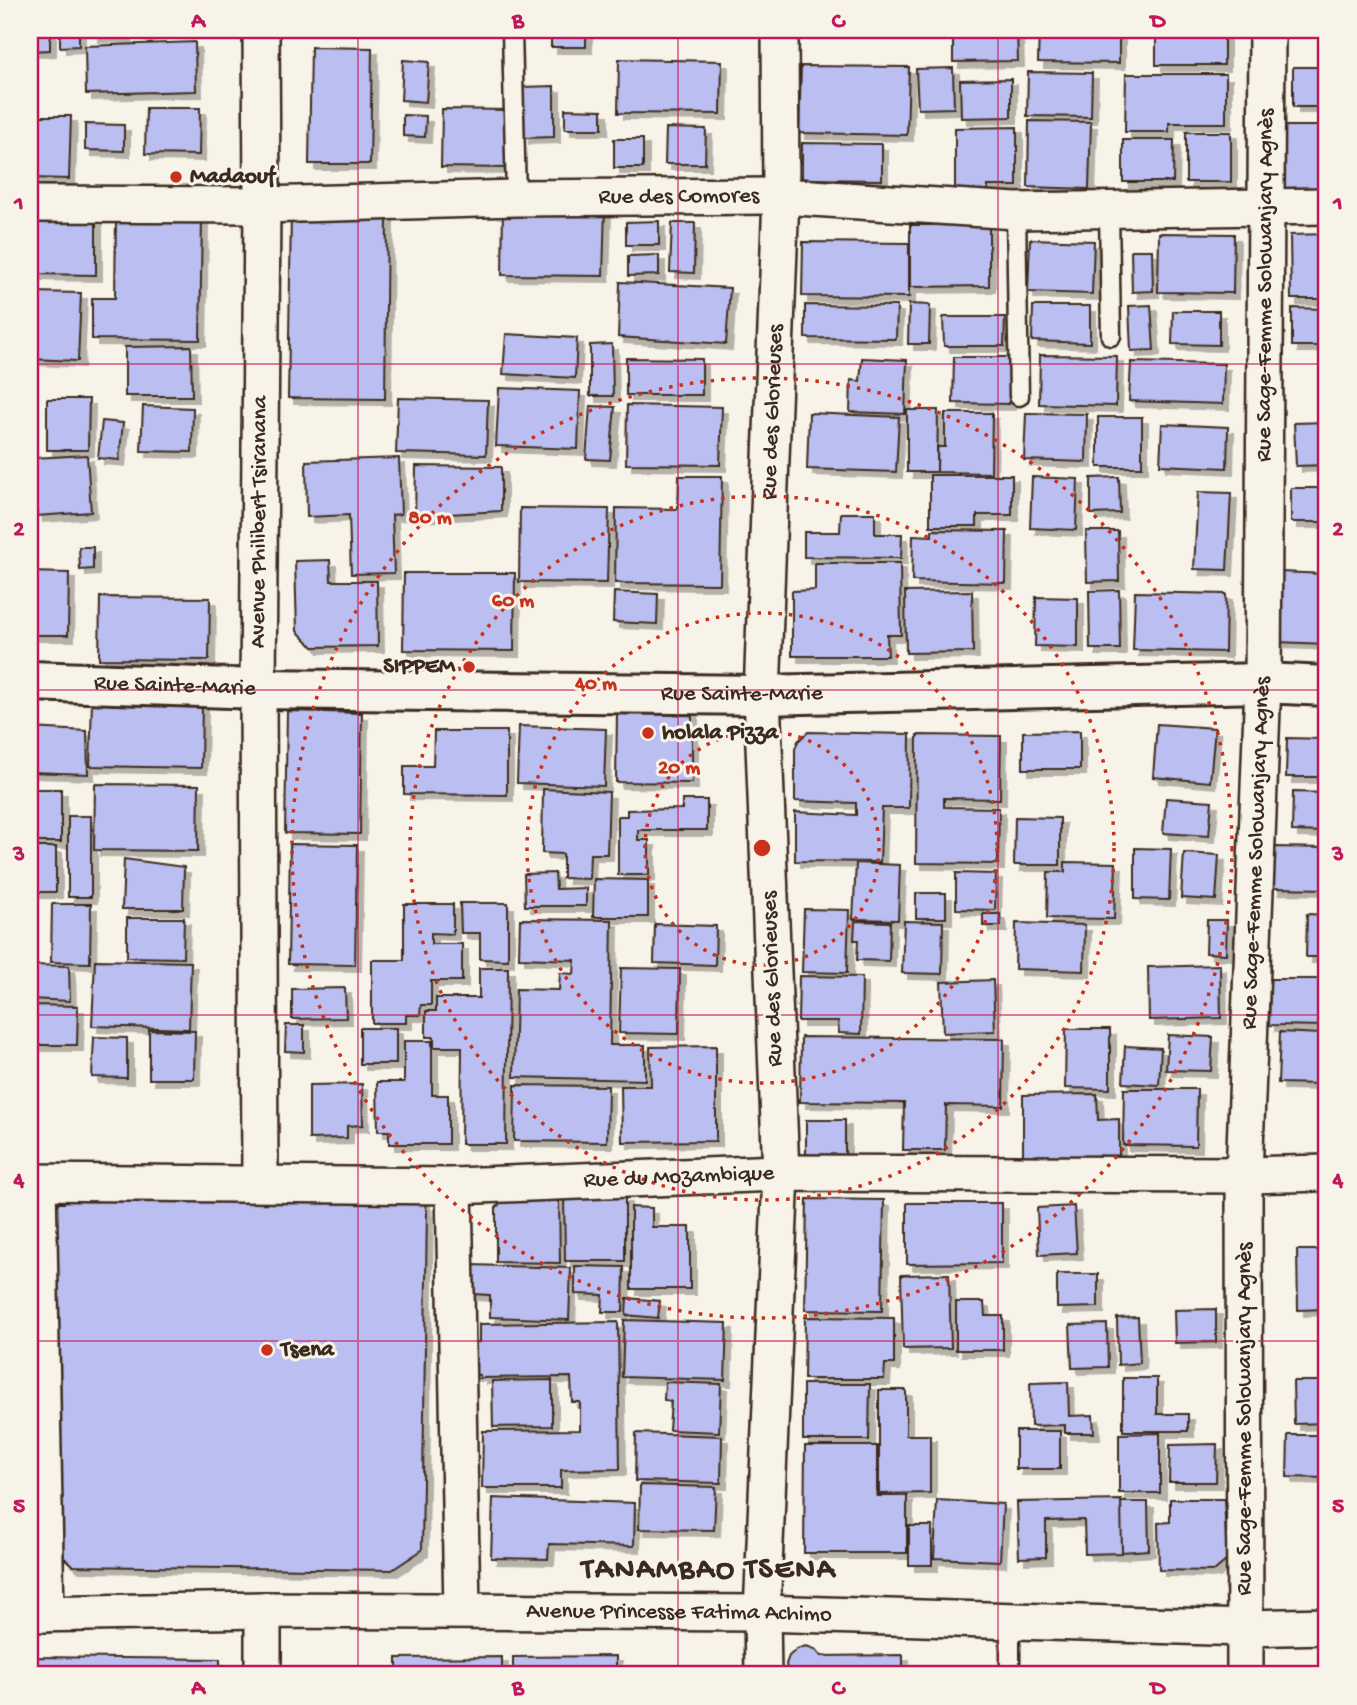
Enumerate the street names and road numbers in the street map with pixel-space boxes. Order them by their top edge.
street label: Rue Sage-Femme Solowanjary Agnès [1251,108,1280,462]
street label: Rue des Comores [598,183,760,211]
street label: Rue des Glorieuses [756,323,790,500]
street label: Avenue Philibert Tsiranana [245,394,274,648]
street label: Rue Sainte-Marie [94,670,257,702]
street label: Rue Sage-Femme Solowanjary Agnès [1236,676,1277,1030]
street label: Rue Sainte-Marie [661,680,824,709]
street label: Rue des Glorieuses [756,890,790,1067]
street label: Rue du Mozambique [583,1160,776,1194]
street label: Rue Sage-Femme Solowanjary Agnès [1232,1242,1259,1595]
street label: Avenue Princesse Fatima Achimo [526,1598,832,1629]

